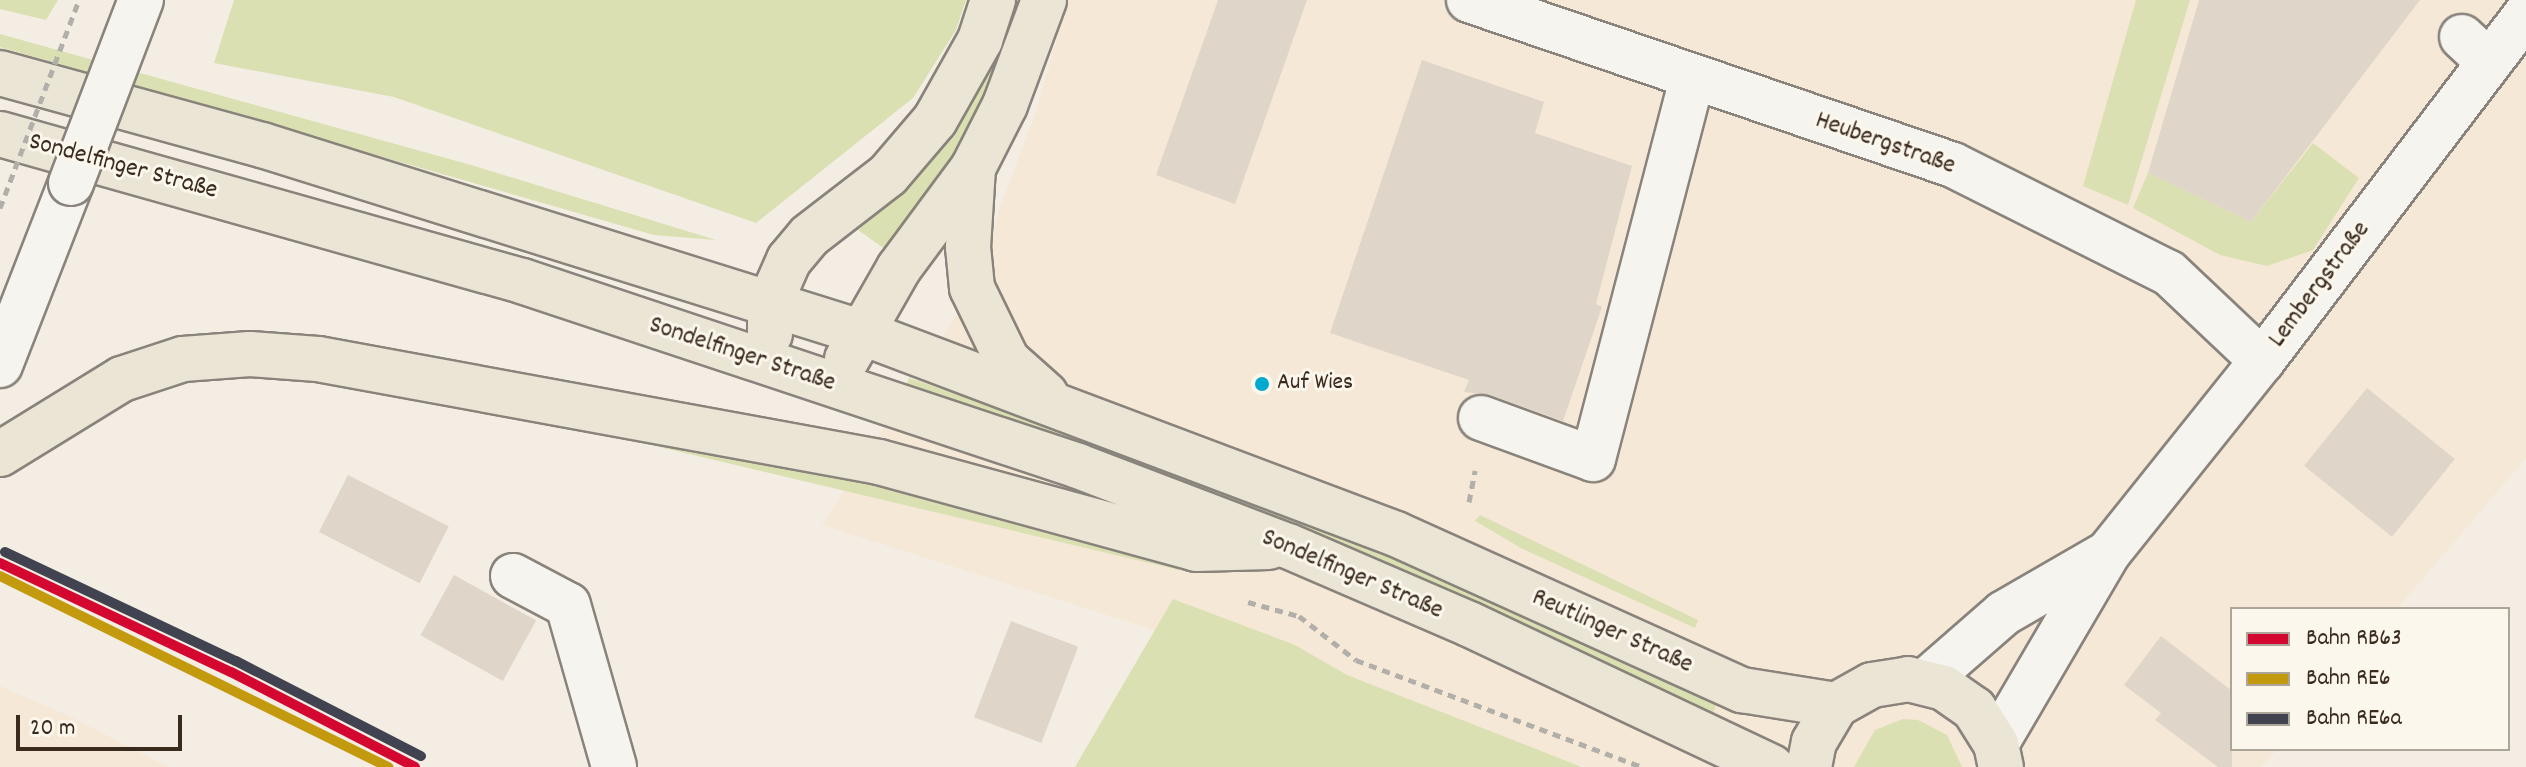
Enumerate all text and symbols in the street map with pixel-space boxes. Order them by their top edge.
street label: Heubergstraße [1811,106,1959,182]
street label: Sondelfinger Straße [25,127,221,207]
street label: Lembergstraße [2262,216,2378,354]
street label: Sondelfinger Straße [645,310,839,400]
place label: Auf Wies [1277,370,1353,398]
marker: Auf Wies [1254,376,1270,392]
street label: Sondelfinger Straße [1257,523,1447,627]
street label: Reutlinger Straße [1527,583,1697,681]
legend [2230,607,2510,751]
text: Bahn RB63 [2306,622,2402,656]
text: Bahn RE6 [2306,662,2391,696]
scale bar [20,699,186,749]
text: Bahn RE6a [2306,702,2402,736]
text: 20 m [30,712,76,746]

